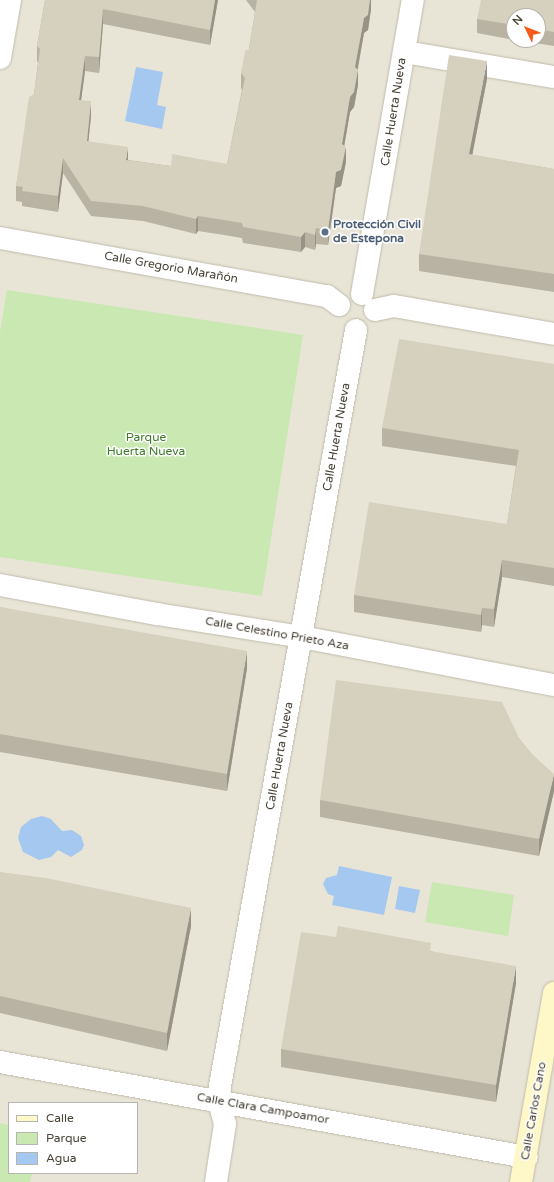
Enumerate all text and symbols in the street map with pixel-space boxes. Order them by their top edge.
north arrow [506,8,546,48]
text: N [510,12,525,28]
street label: Calle Huerta Nueva [378,57,410,167]
place label: Protección Civil de Estepona [333,218,421,246]
marker: Protección Civil de Estepona [320,227,330,237]
street label: Calle Gregorio Marañón [103,249,239,287]
street label: Calle Huerta Nueva [320,382,354,492]
park label: Parque Huerta Nueva [107,431,185,459]
street label: Calle Celestino Prieto Aza [204,614,350,654]
street label: Calle Huerta Nueva [263,701,297,811]
street label: Calle Carlos Cano [518,1061,550,1161]
street label: Calle Clara Campoamor [196,1090,330,1128]
legend [8,1102,138,1174]
text: Calle [46,1111,74,1125]
text: Parque [46,1131,87,1145]
text: Agua [46,1151,76,1165]

